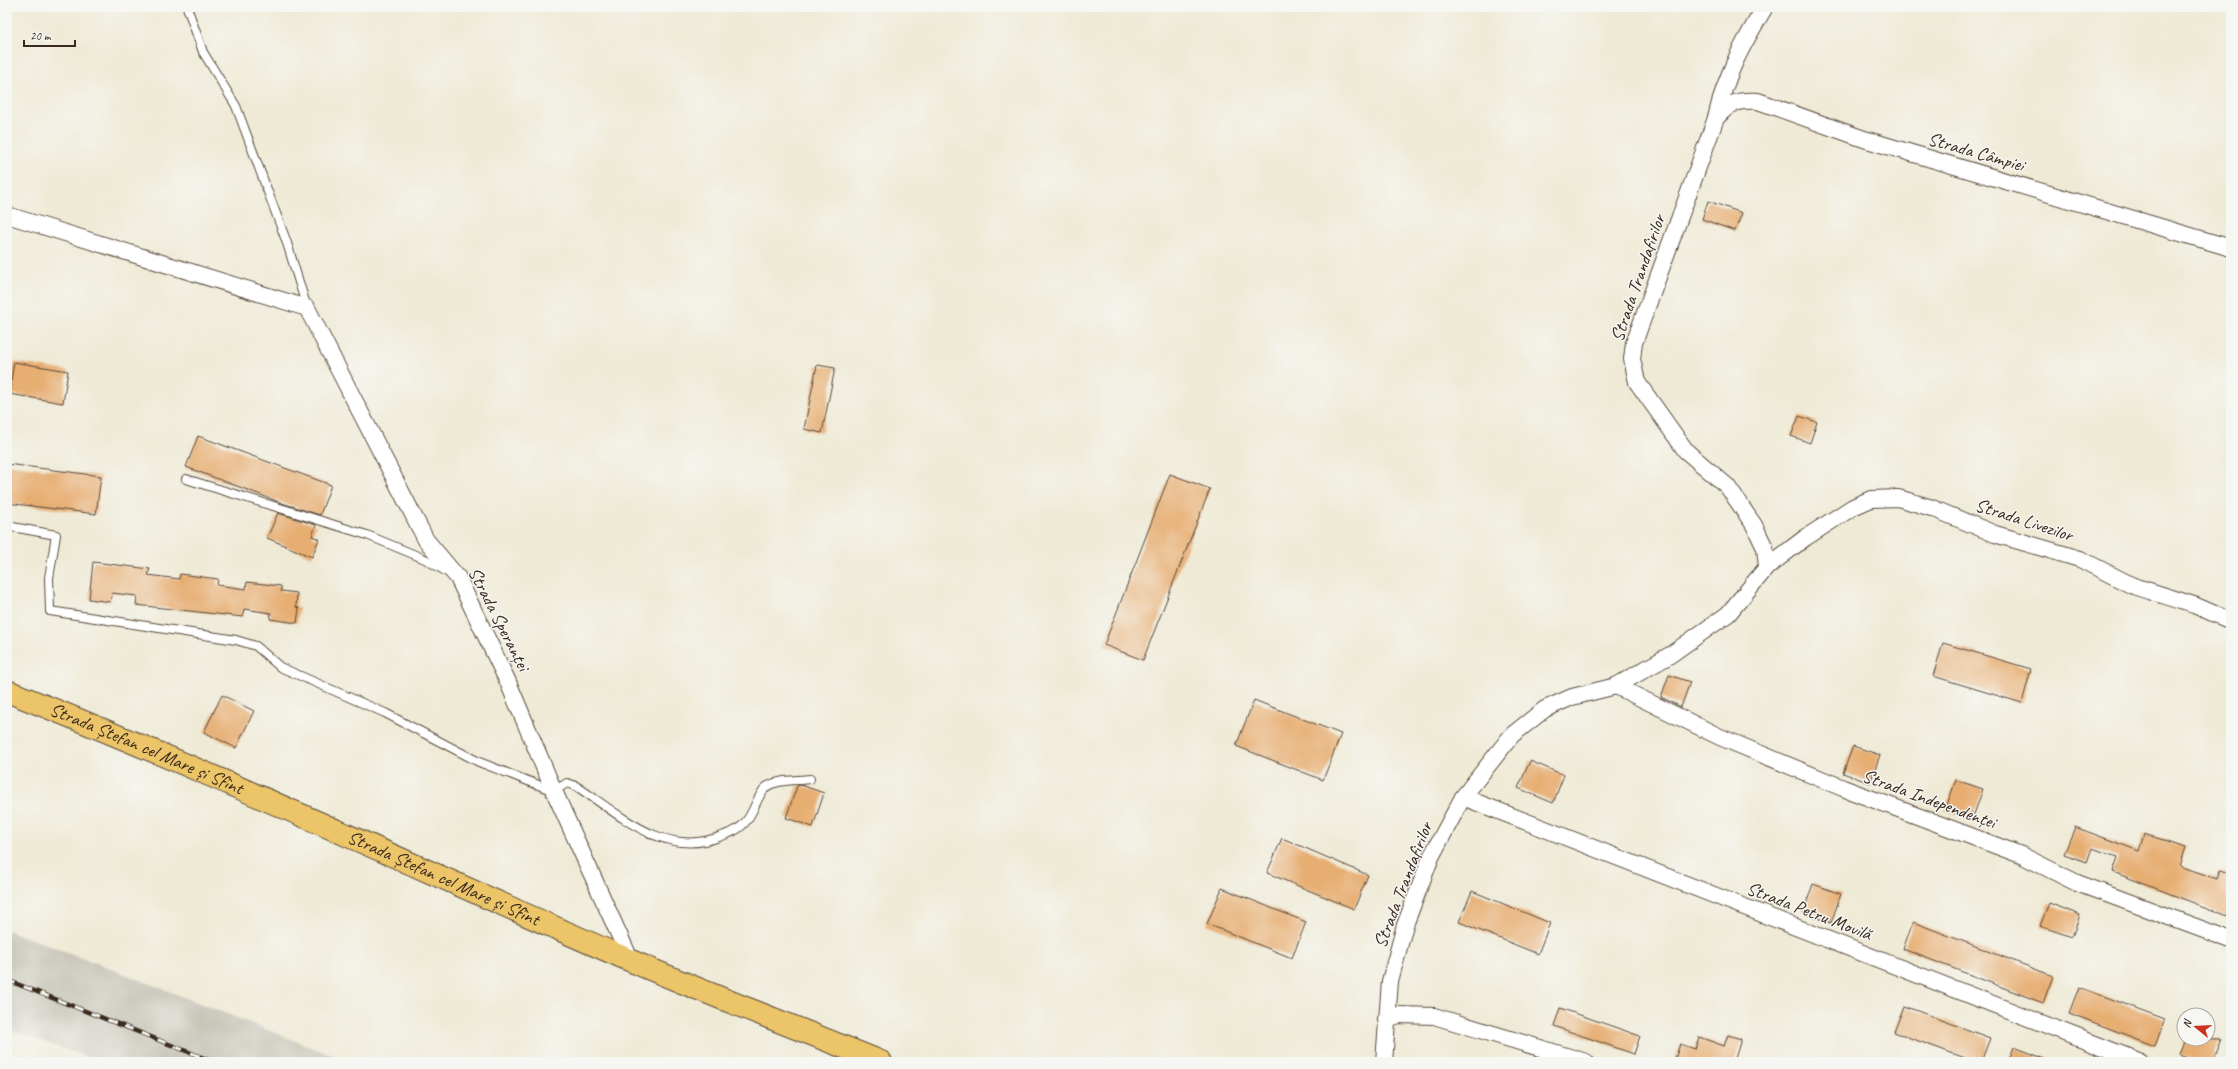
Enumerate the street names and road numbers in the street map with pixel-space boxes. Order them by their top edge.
street label: Strada Câmpiei [1925,127,2029,178]
street label: Strada Trandafirilor [1605,209,1672,345]
street label: Strada Livezilor [1972,493,2078,548]
street label: Strada Speranței [463,563,536,677]
street label: Strada Ștefan cel Mare și Sfînt [46,697,248,801]
street label: Strada Independenței [1859,764,2001,835]
street label: Strada Trandafirilor [1368,817,1439,951]
street label: Strada Ștefan cel Mare și Sfînt [344,825,545,932]
street label: Strada Petru Movilă [1743,876,1877,947]

